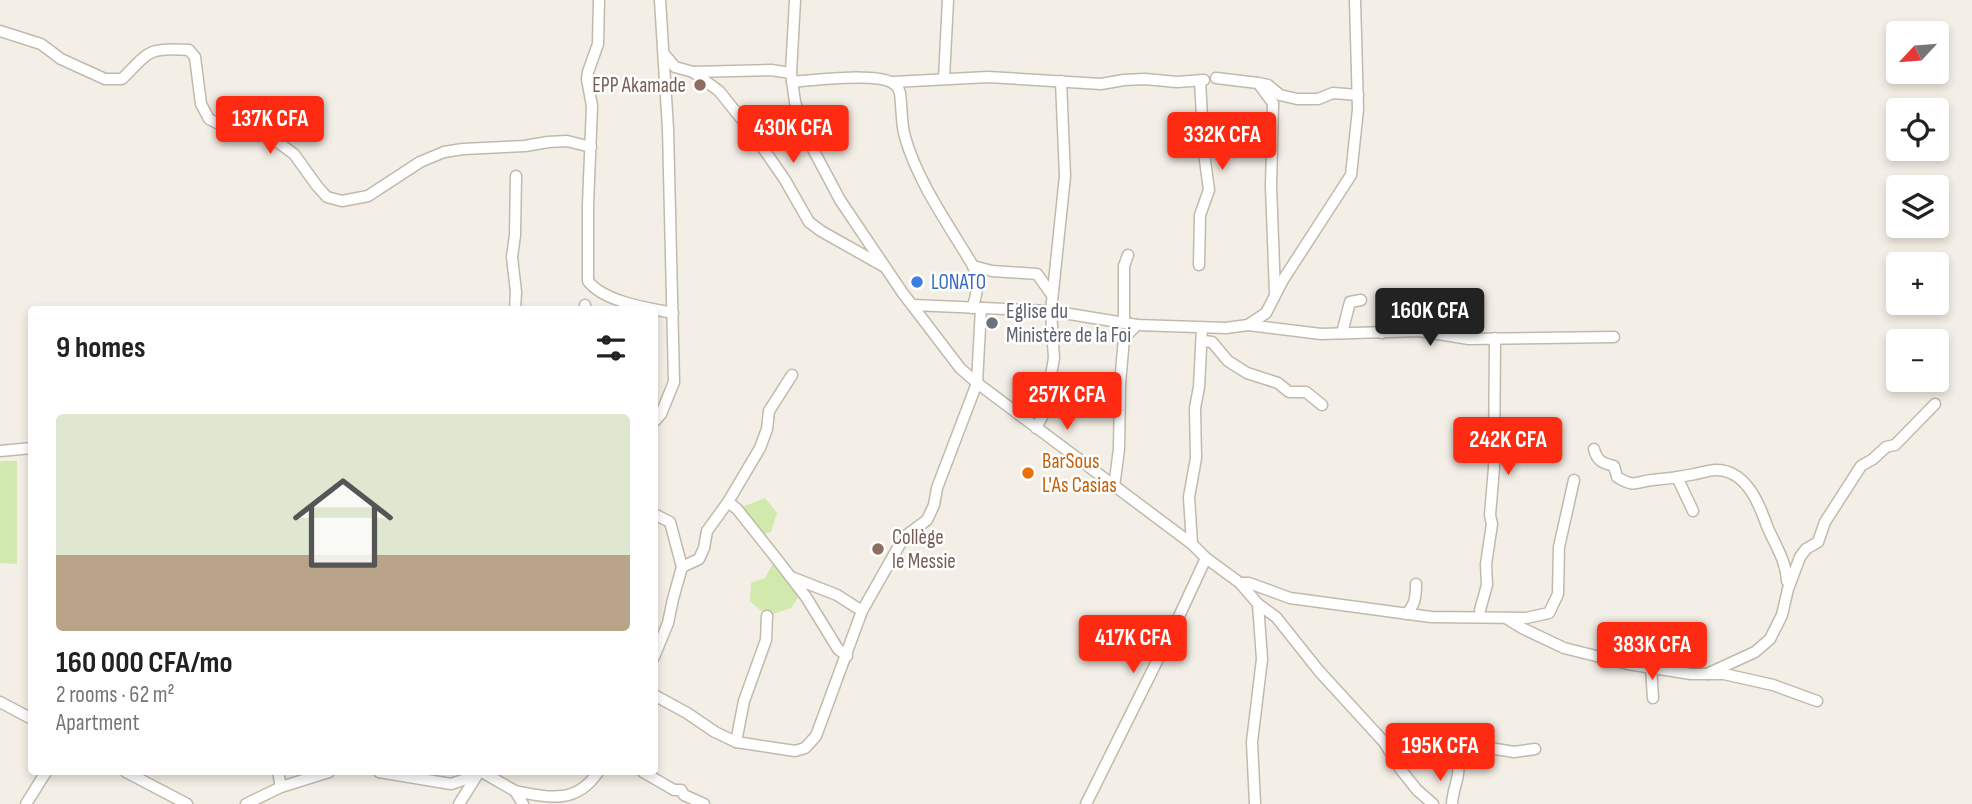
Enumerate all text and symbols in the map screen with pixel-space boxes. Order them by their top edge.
north arrow [1886,21,1950,84]
map controls [1886,21,1949,392]
place label: EPP Akamade [592,73,686,98]
marker: EPP Akamade [692,77,708,93]
pin: 137K CFA [198,96,342,156]
button: locate [1886,98,1949,161]
text: 137K CFA [232,105,308,133]
pin: 430K CFA [721,106,865,165]
pin: 332K CFA [1150,113,1294,172]
text: 430K CFA [754,114,832,142]
text: 332K CFA [1183,121,1261,149]
button: layers [1886,175,1949,238]
button: + [1886,252,1949,315]
place label: LONATO [931,270,986,295]
marker: LONATO [909,274,925,290]
pin: 160K CFA [1358,288,1502,348]
text: 160K CFA [1391,297,1469,325]
place label: Eglise du Ministère de la Foi [1006,299,1131,348]
marker: Eglise du Ministère de la Foi [984,315,1000,331]
icon: filters [592,329,630,367]
button: − [1886,329,1949,392]
text: 9 homes [56,330,146,366]
pin: 257K CFA [995,372,1139,432]
text: 257K CFA [1029,381,1105,409]
pin: 242K CFA [1436,418,1580,477]
text: 242K CFA [1469,426,1547,454]
place label: BarSous L'As Casias [1042,449,1117,498]
icon: home [280,460,406,586]
marker: BarSous L'As Casias [1020,465,1036,481]
place label: Collège le Messie [892,525,956,574]
marker: Collège le Messie [870,541,886,557]
pin: 417K CFA [1061,616,1205,675]
pin: 383K CFA [1580,622,1724,682]
text: 417K CFA [1095,624,1171,652]
text: 383K CFA [1613,631,1691,659]
text: 160 000 CFA/mo [56,645,233,681]
text: 2 rooms · 62 m² [56,681,175,709]
text: Apartment [56,709,140,737]
pin: 195K CFA [1368,724,1512,783]
text: 195K CFA [1402,732,1478,760]

